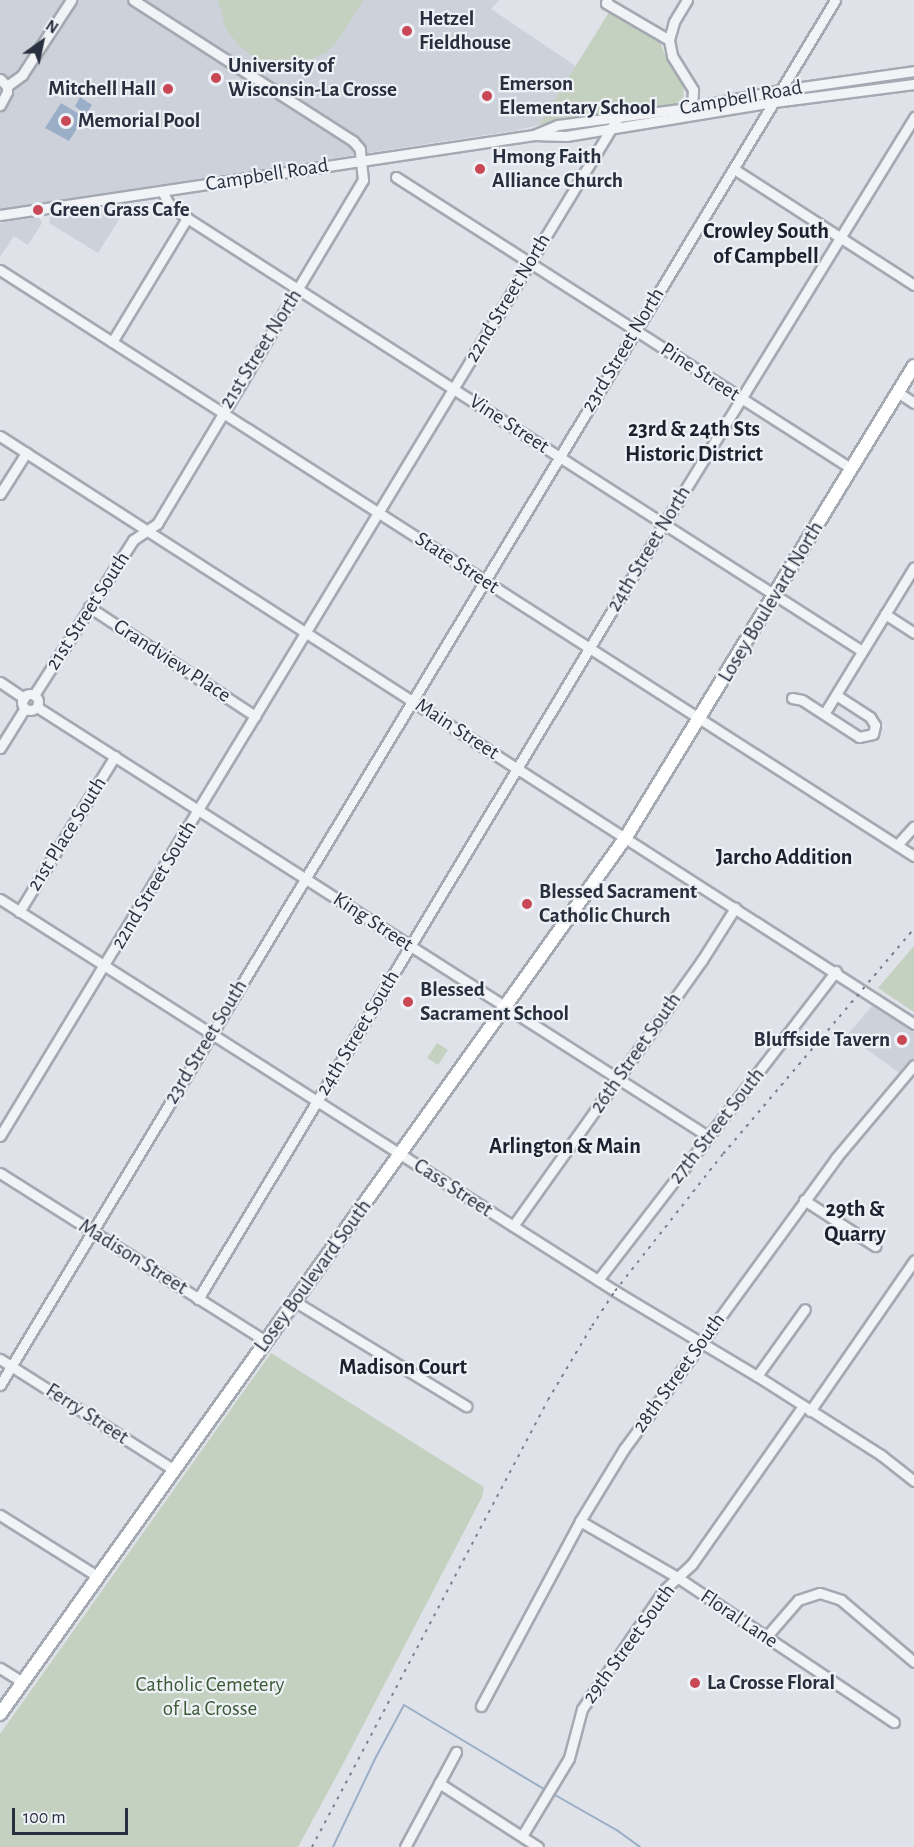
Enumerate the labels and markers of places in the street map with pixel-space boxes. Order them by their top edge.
place label: Hetzel Fieldhouse [419,6,511,56]
marker: Hetzel Fieldhouse [400,24,414,38]
place label: University of Wisconsin-La Crosse [228,53,397,103]
marker: University of Wisconsin-La Crosse [209,71,223,85]
place label: Emerson Elementary School [499,71,656,121]
place label: Mitchell Hall [48,76,156,102]
marker: Mitchell Hall [161,82,175,96]
marker: Emerson Elementary School [480,89,494,103]
place label: Memorial Pool [78,108,200,134]
marker: Memorial Pool [59,114,73,128]
place label: Hmong Faith Alliance Church [492,144,623,194]
marker: Hmong Faith Alliance Church [473,162,487,176]
place label: Green Grass Cafe [50,197,190,223]
marker: Green Grass Cafe [31,203,45,217]
place label: Blessed Sacrament Catholic Church [539,879,697,929]
marker: Blessed Sacrament Catholic Church [520,897,534,911]
place label: Blessed Sacrament School [420,977,569,1027]
marker: Blessed Sacrament School [401,995,415,1009]
place label: Bluffside Tavern [754,1027,890,1053]
marker: Bluffside Tavern [895,1033,909,1047]
place label: La Crosse Floral [707,1670,835,1696]
marker: La Crosse Floral [688,1676,702,1690]

